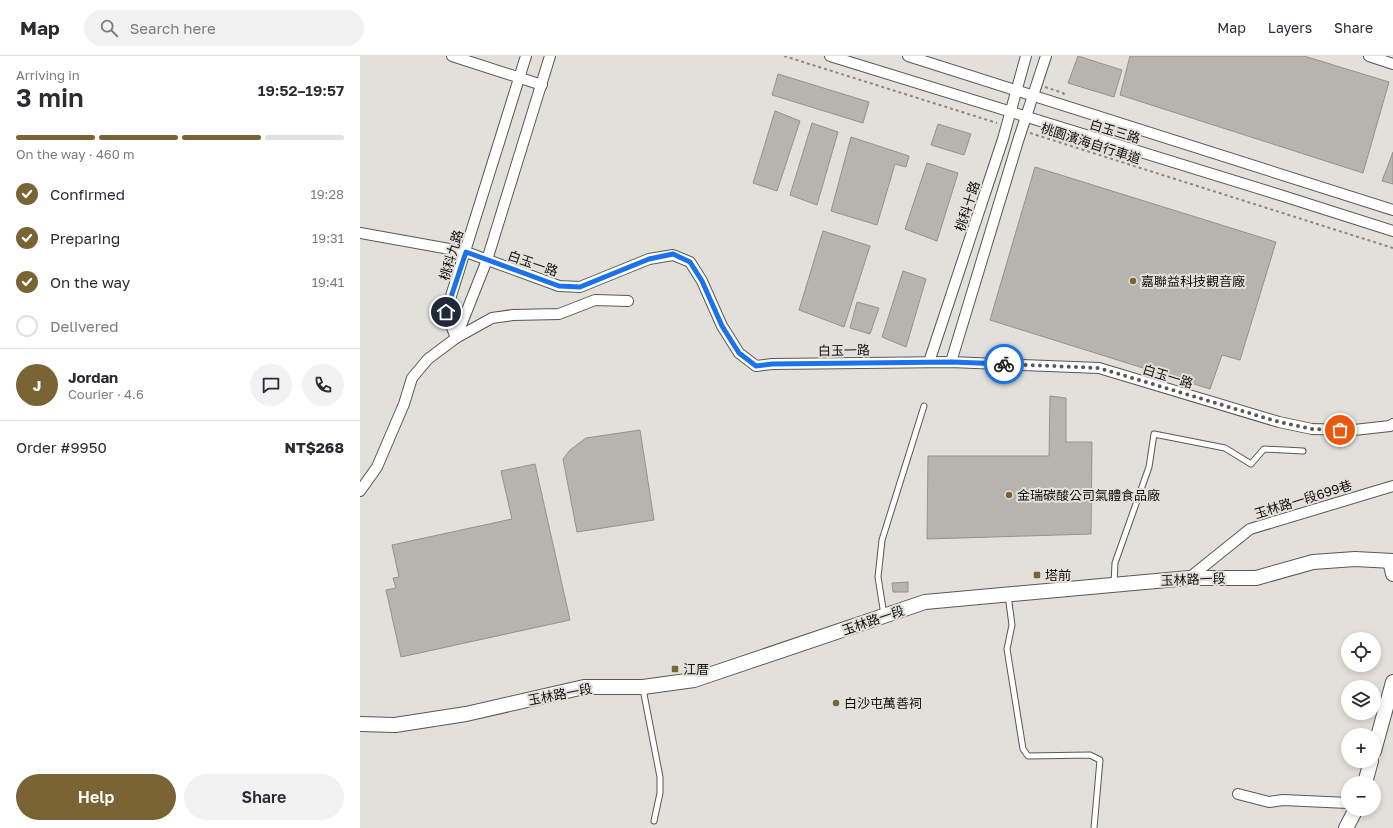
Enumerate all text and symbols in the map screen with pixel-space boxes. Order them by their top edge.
search box [84,10,364,46]
text: Map [20,16,60,39]
icon: search [98,17,120,39]
text: Search here [130,19,216,37]
text: Map [1217,19,1246,36]
text: Layers [1268,19,1312,36]
text: Share [1334,19,1373,36]
text: Arriving in [16,67,80,83]
text: 19:52–19:57 [258,81,344,99]
text: 3 min [16,82,84,113]
street label: 白玉三路 [1088,116,1142,146]
street label: 桃園濱海自行車道 [1039,119,1143,167]
text: On the way · 460 m [16,146,135,162]
street label: 桃科十路 [951,179,983,233]
icon: check [16,183,38,205]
text: Confirmed [50,185,125,203]
text: 19:28 [310,186,344,202]
icon: check [16,227,38,249]
street label: 桃科九路 [436,228,466,282]
text: Preparing [50,229,120,247]
text: 19:31 [312,230,344,246]
street label: 白玉一路 [506,247,560,279]
icon: check [16,271,38,293]
text: On the way [50,273,130,291]
place label: 嘉聯益科技觀音廠 [1141,273,1245,289]
text: 19:41 [312,274,344,290]
marker: 嘉聯益科技觀音廠 [1128,276,1138,286]
pin [429,295,463,329]
icon: home [435,301,457,323]
text: Delivered [50,317,118,335]
street label: 白玉一路 [818,342,870,358]
courier [984,344,1024,384]
icon: bike [993,353,1015,375]
street label: 白玉一路 [1141,361,1195,391]
button: chat [250,364,292,406]
button: phone [302,364,344,406]
text: Jordan [68,368,118,386]
text: J [33,376,41,394]
text: Courier · 4.6 [68,386,144,402]
pin [1323,413,1357,447]
icon: bag [1329,419,1351,441]
text: Order #9950 [16,438,107,456]
text: NT$268 [285,438,344,456]
street label: 玉林路一段699巷 [1252,476,1354,522]
place label: 金瑞碳酸公司氣體食品廠 [1017,487,1160,503]
marker: 金瑞碳酸公司氣體食品廠 [1004,490,1014,500]
place label: 塔前 [1045,567,1071,583]
marker: 塔前 [1032,570,1042,580]
street label: 玉林路一段 [1160,570,1226,588]
street label: 玉林路一段 [840,602,906,638]
map controls [1341,632,1381,816]
button: locate [1341,632,1381,672]
place label: 江厝 [683,661,709,677]
marker: 江厝 [670,664,680,674]
street label: 玉林路一段 [527,680,593,708]
button: layers [1341,680,1381,720]
place label: 白沙屯萬善祠 [844,695,922,711]
marker: 白沙屯萬善祠 [831,698,841,708]
button: + [1341,728,1381,768]
button: Help [16,774,176,820]
button: Share [184,774,344,820]
button: − [1341,776,1381,816]

